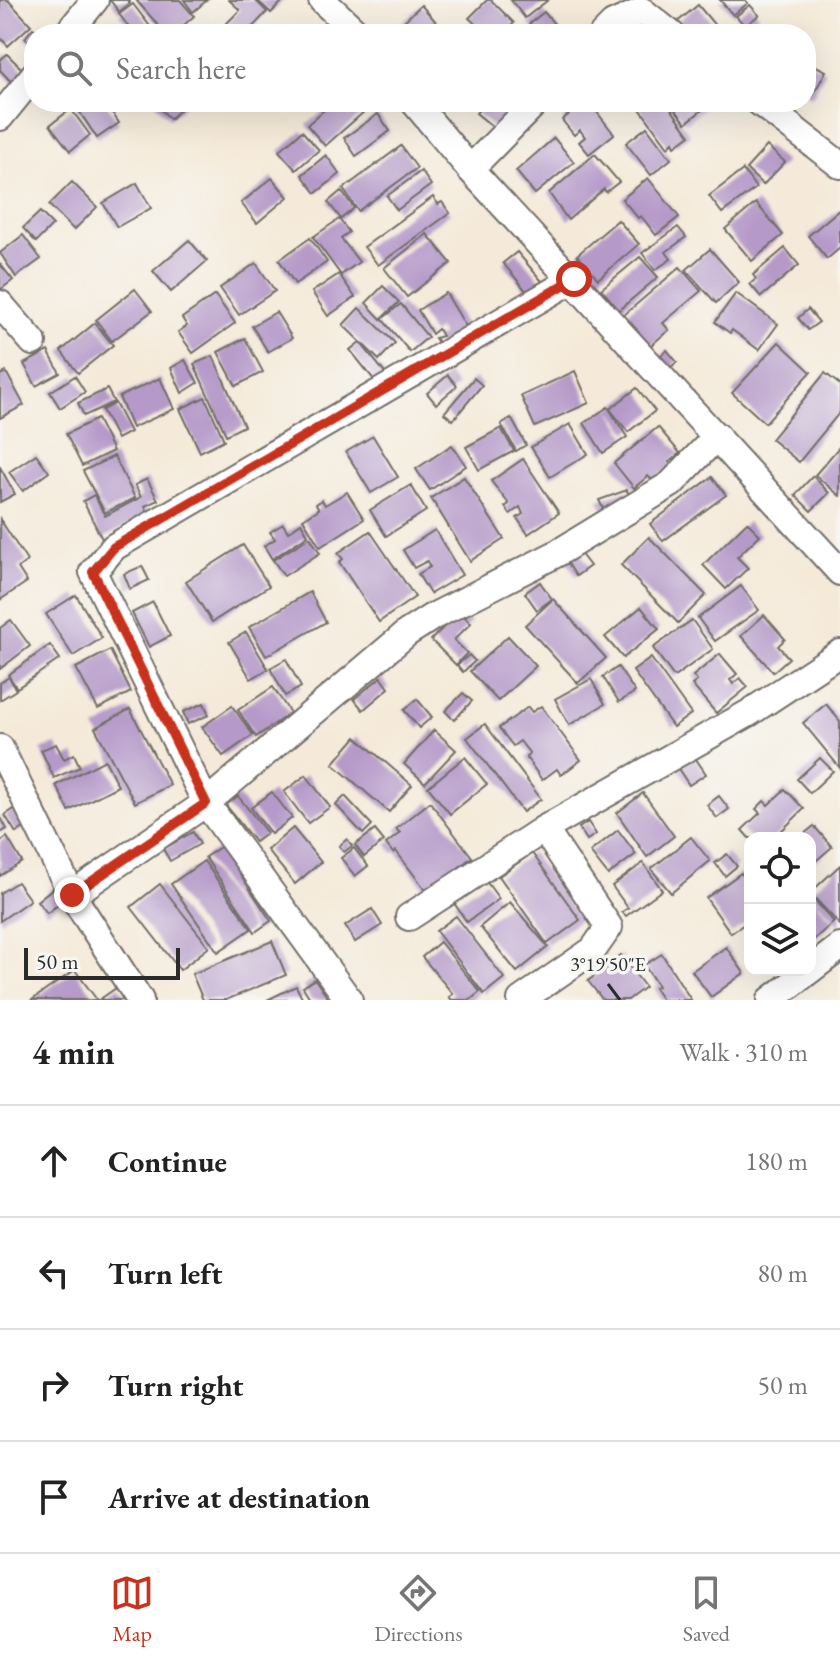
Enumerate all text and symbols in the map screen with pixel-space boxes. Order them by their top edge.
search box [24,24,816,112]
icon: search [52,46,96,90]
text: Search here [116,49,246,88]
route start [556,261,592,297]
map controls [744,832,816,976]
button: locate [744,832,816,904]
route end [54,877,90,913]
button: layers [744,904,816,976]
scale bar [24,944,180,980]
text: 50 m [36,947,79,976]
text: 3°19'50"E [570,951,646,977]
text: 4 min [32,1030,115,1074]
text: Walk · 310 m [680,1035,808,1069]
icon: ahead [32,1139,76,1183]
text: Continue [108,1142,227,1181]
text: 180 m [745,1144,808,1178]
icon: left [32,1251,76,1295]
text: Turn left [108,1254,222,1293]
text: 80 m [758,1256,808,1290]
icon: right [32,1363,76,1407]
text: Turn right [108,1366,244,1405]
text: 50 m [758,1368,808,1402]
icon: arrive [32,1475,76,1519]
text: Arrive at destination [108,1478,370,1517]
tab: Map [110,1571,154,1648]
tab: Directions [374,1571,463,1648]
tab: Saved [683,1571,730,1648]

